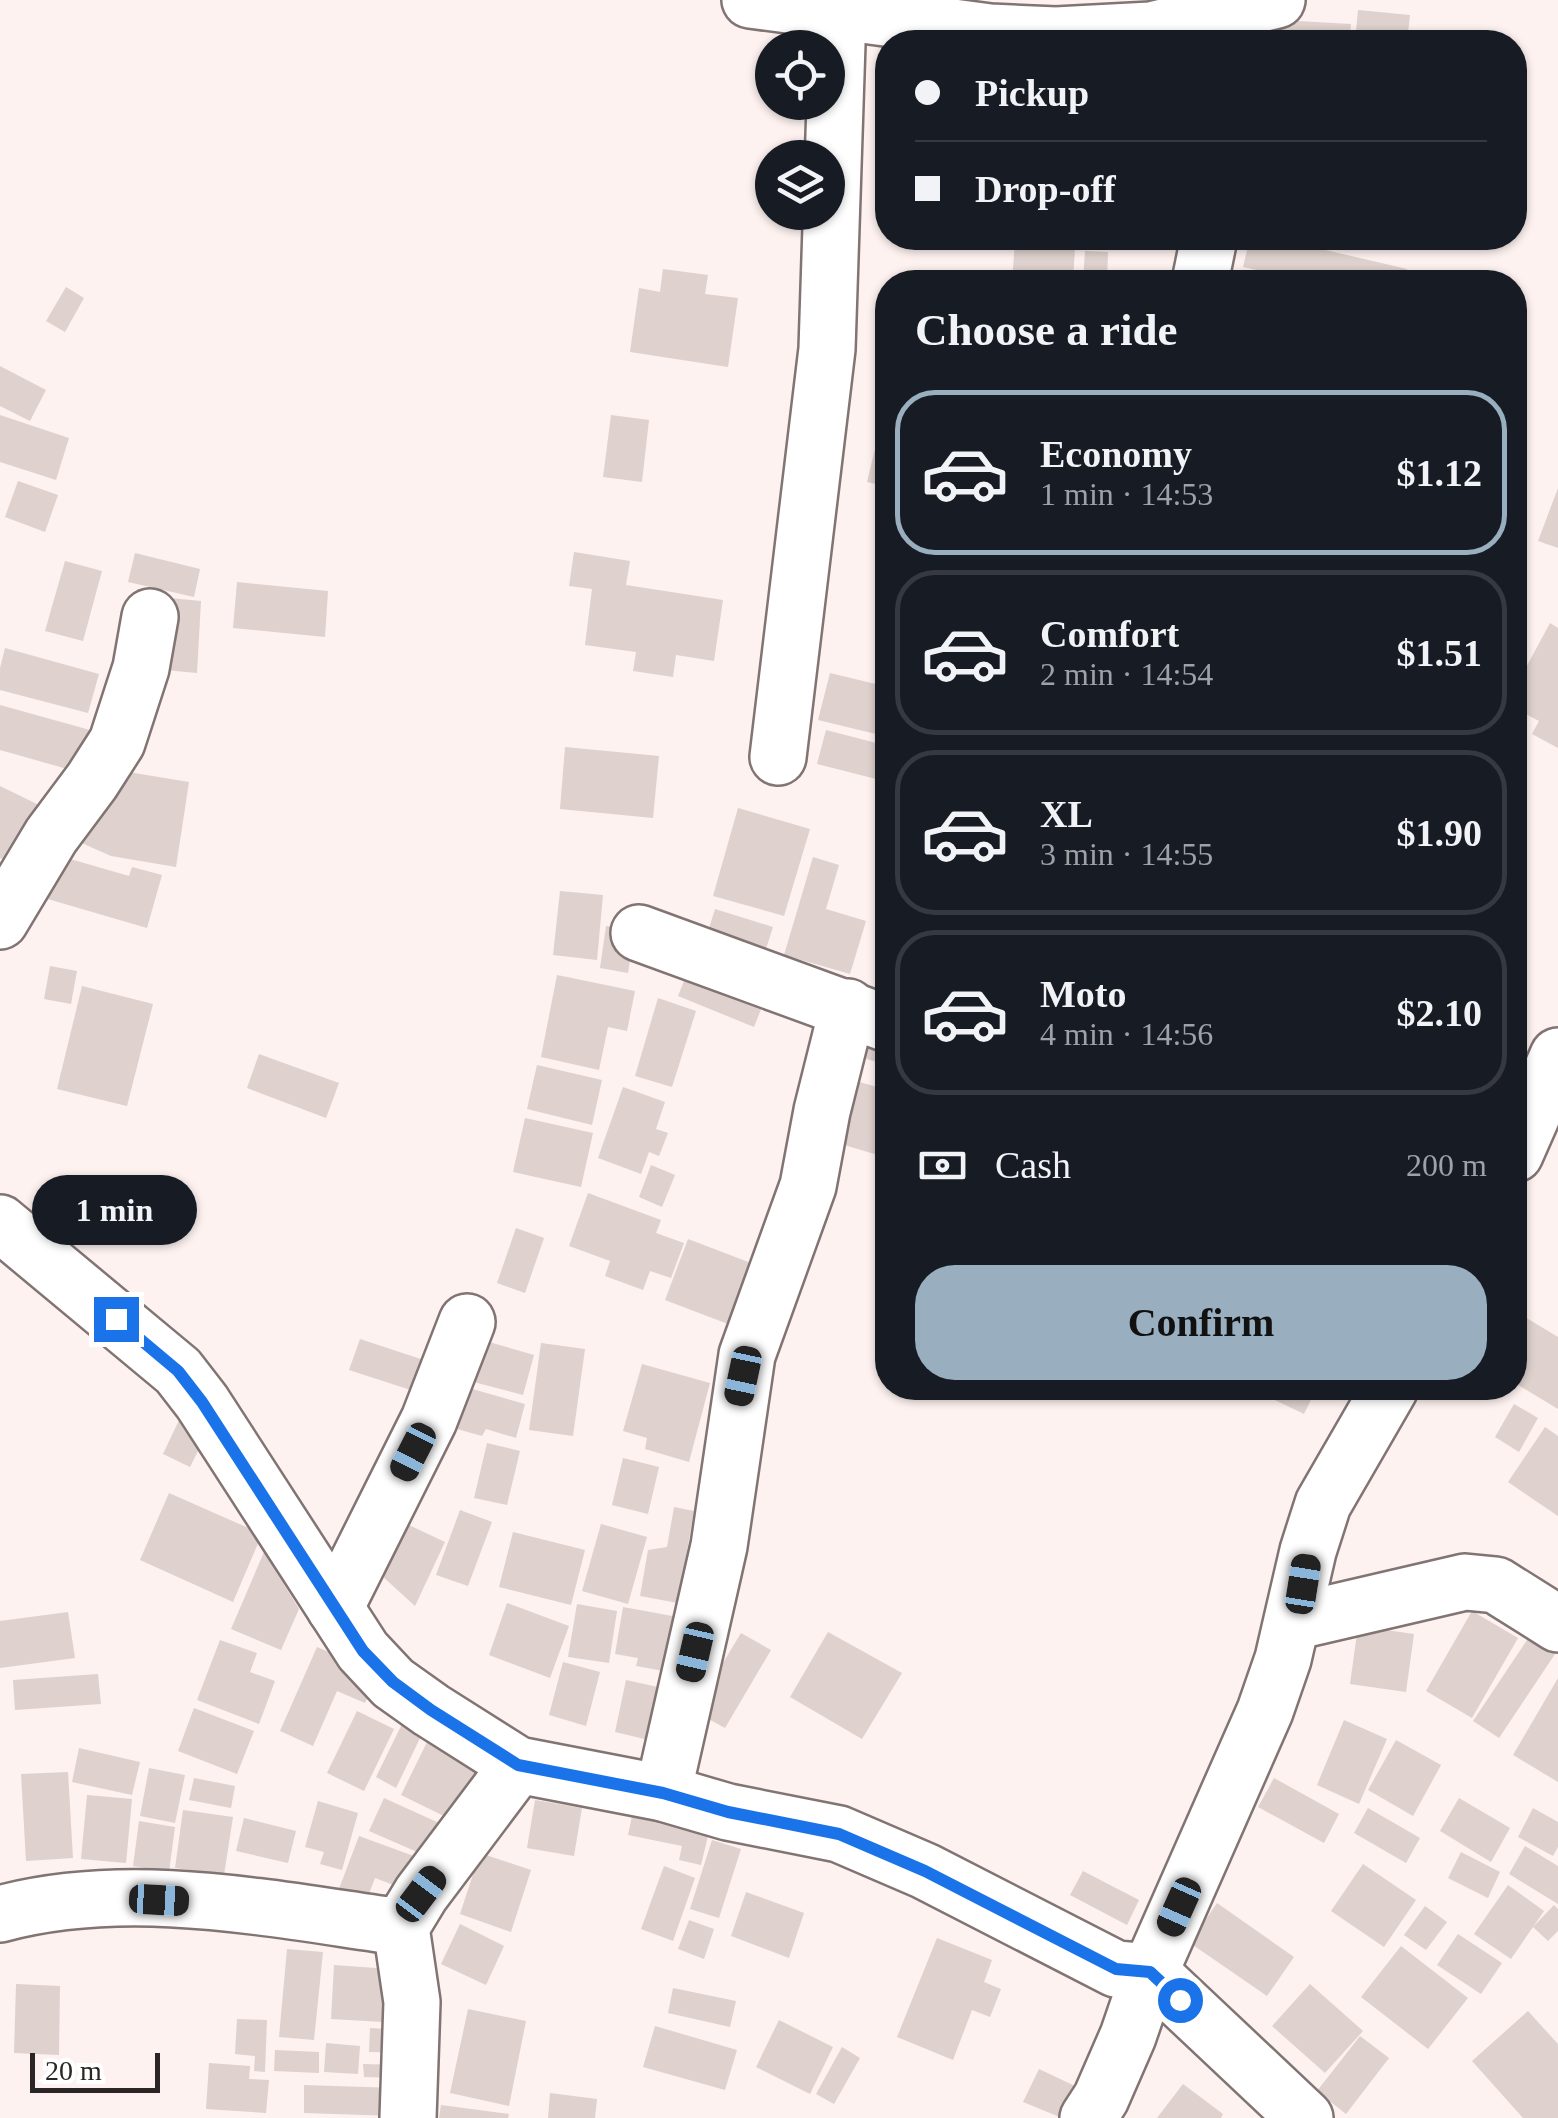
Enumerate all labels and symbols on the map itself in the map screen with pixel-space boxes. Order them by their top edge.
callout: 1 min [34,1174,198,1244]
route end [94,1297,139,1342]
car [722,1344,764,1408]
car [386,1418,440,1486]
car [1283,1552,1323,1616]
car [674,1619,716,1685]
car [391,1861,451,1927]
car [1153,1873,1205,1941]
car [128,1883,190,1917]
route start [1158,1978,1203,2023]
scale bar [30,2048,160,2092]

